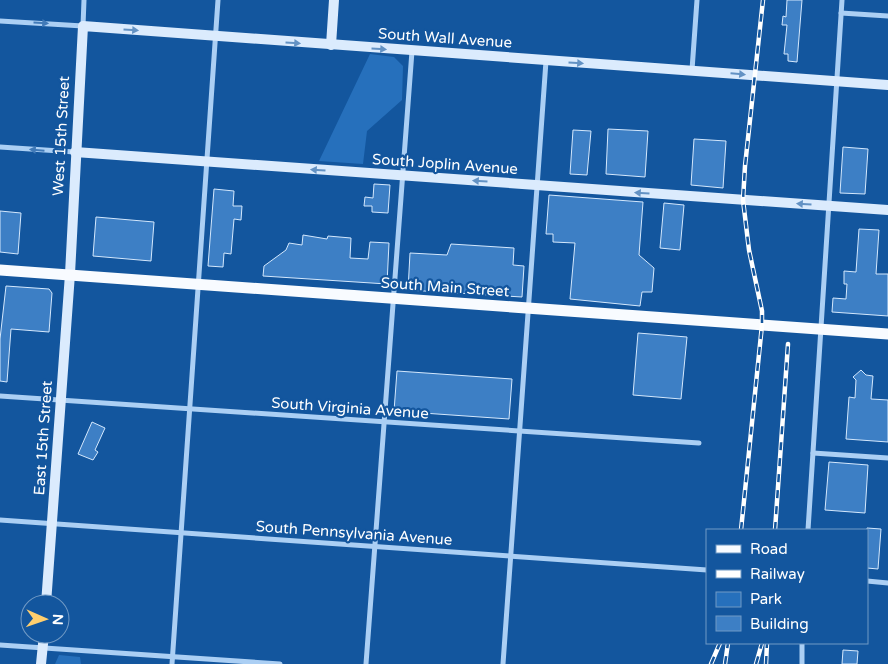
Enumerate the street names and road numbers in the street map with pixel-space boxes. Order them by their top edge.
street label: South Wall Avenue [377,24,513,52]
street label: West 15th Street [49,75,73,197]
street label: South Joplin Avenue [372,150,518,178]
street label: South Main Street [380,274,510,300]
street label: East 15th Street [30,380,56,496]
street label: South Virginia Avenue [271,394,429,422]
street label: South Pennsylvania Avenue [255,517,453,549]

